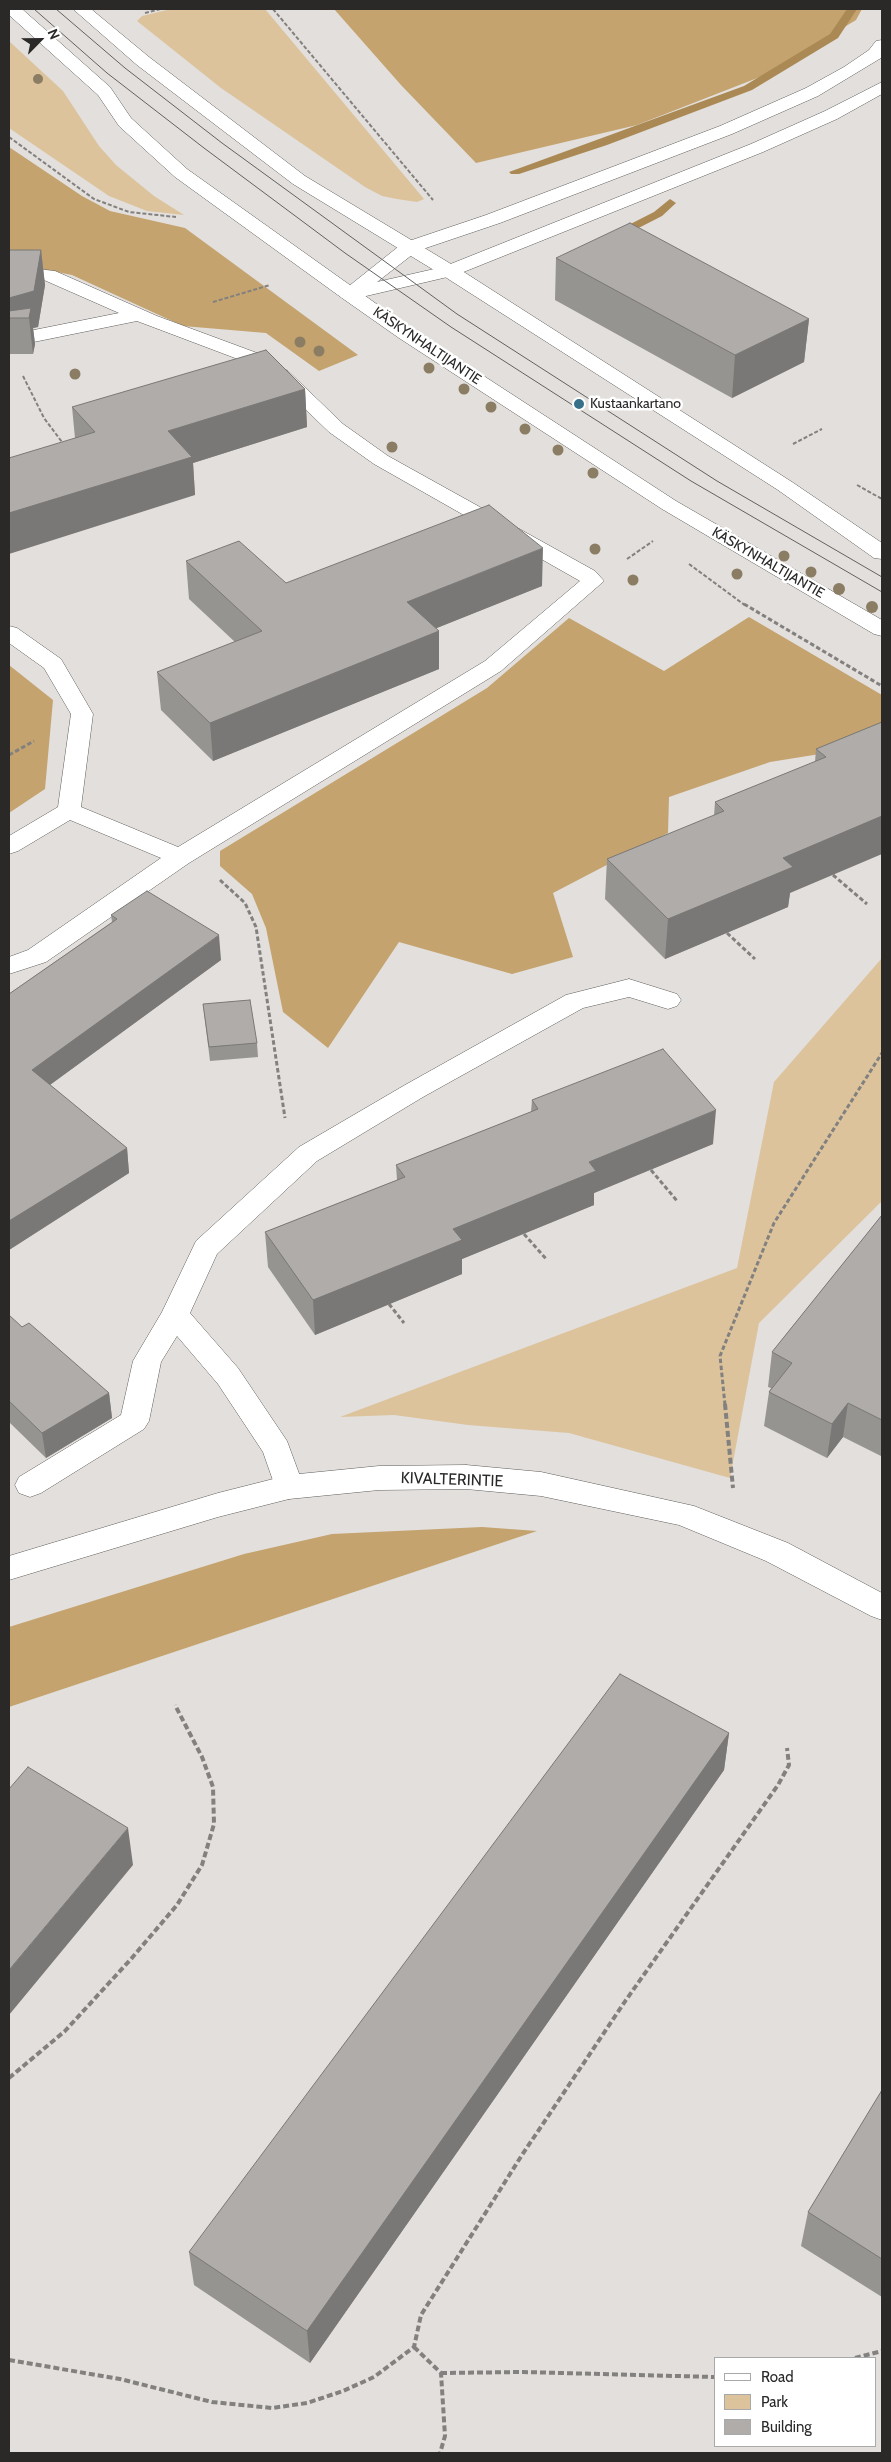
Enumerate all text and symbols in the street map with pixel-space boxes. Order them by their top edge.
north arrow [15,15,65,65]
text: N [44,26,64,42]
street label: KÄSKYNHALTIJANTIE [370,304,484,388]
place label: Kustaankartano [590,396,681,412]
marker: Kustaankartano [572,397,586,411]
street label: KÄSKYNHALTIJANTIE [709,524,827,602]
street label: KIVALTERINTIE [400,1469,504,1491]
legend [714,2357,876,2447]
text: Road [761,2368,794,2386]
text: Park [761,2393,788,2411]
text: Building [761,2418,812,2436]

